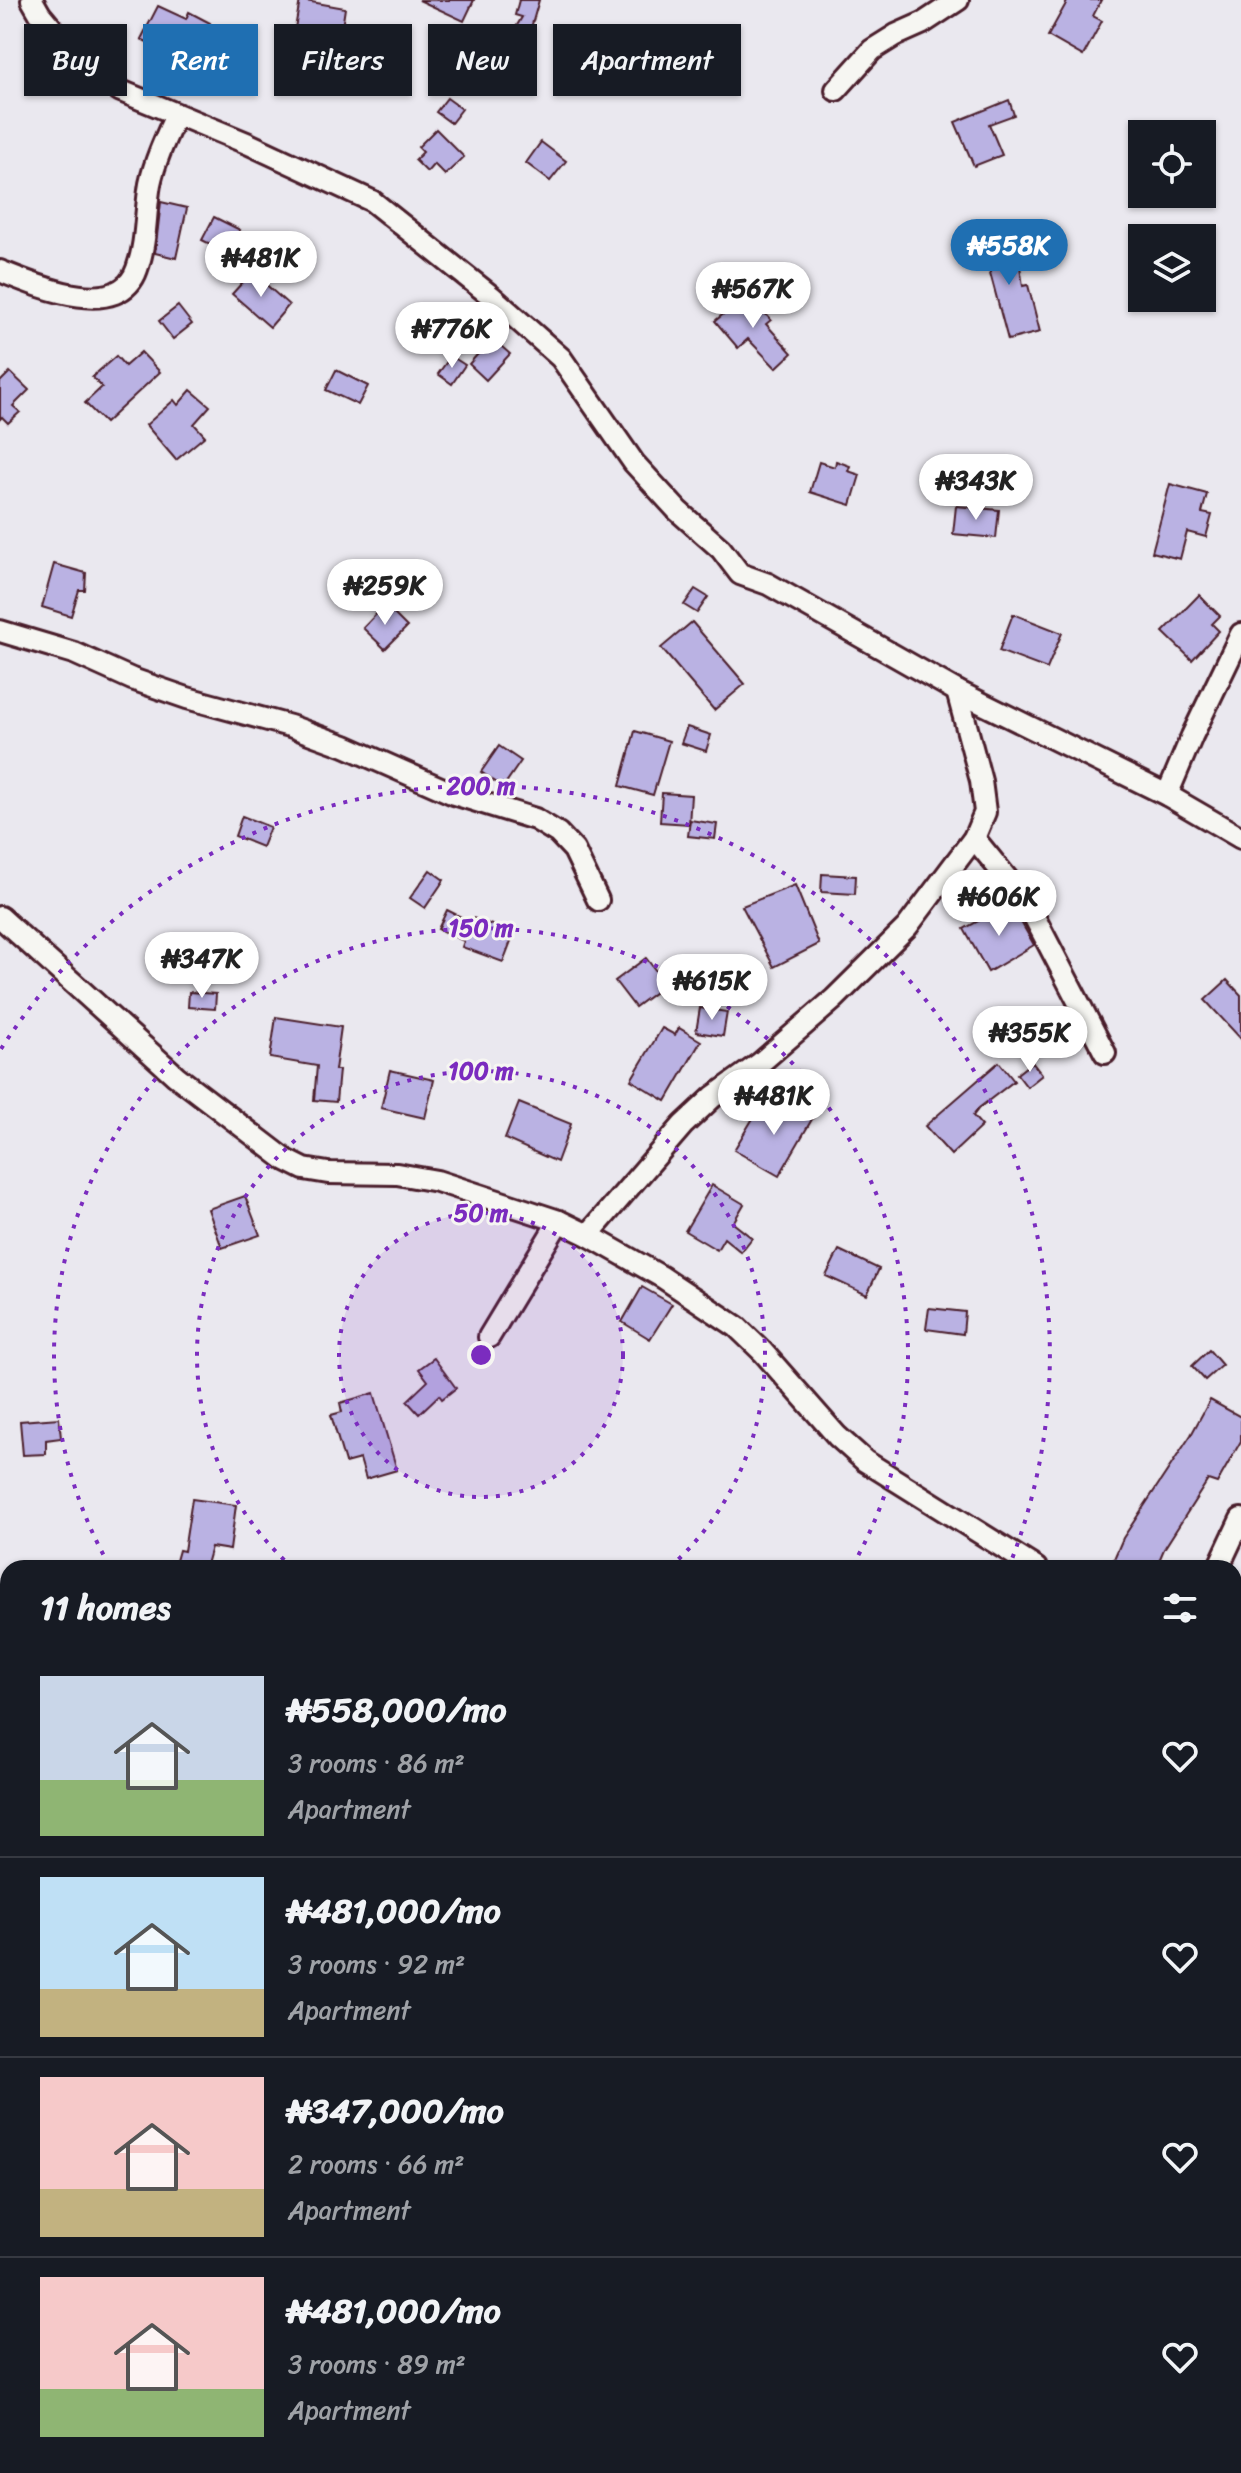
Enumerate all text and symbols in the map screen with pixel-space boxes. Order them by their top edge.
chip: Buy [24,24,127,96]
chip: Rent [143,24,258,96]
chip: Filters [274,24,412,96]
chip: New [428,24,537,96]
chip: Apartment [553,24,741,96]
map controls [1128,120,1216,312]
button: locate [1128,120,1216,208]
pin: ₦558K [953,219,1065,287]
text: ₦558K [969,222,1049,268]
button: layers [1128,224,1216,312]
pin: ₦481K [205,231,317,299]
text: ₦481K [223,234,299,280]
pin: ₦567K [697,262,809,330]
text: ₦567K [714,265,792,311]
pin: ₦776K [396,302,508,370]
text: ₦776K [413,305,491,351]
pin: ₦343K [920,454,1032,522]
text: ₦343K [937,457,1015,503]
pin: ₦259K [329,559,441,627]
text: ₦259K [345,562,425,608]
text: 200 m [446,765,516,807]
pin: ₦606K [943,870,1055,938]
text: ₦606K [959,873,1039,919]
text: 150 m [449,907,514,949]
pin: ₦347K [146,932,258,1000]
text: ₦347K [163,935,241,981]
pin: ₦615K [656,954,768,1022]
text: ₦615K [675,957,749,1003]
pin: ₦355K [974,1006,1086,1074]
text: ₦355K [990,1009,1070,1055]
text: 100 m [448,1050,514,1092]
pin: ₦481K [718,1069,830,1137]
text: ₦481K [736,1072,812,1118]
text: 50 m [454,1192,509,1234]
centre of rings [467,1341,495,1369]
text: 11 homes [40,1578,171,1638]
icon: filters [1158,1586,1202,1630]
text: ₦558,000/mo [288,1680,507,1740]
icon: home [104,1708,200,1804]
icon: heart [1158,1734,1202,1778]
text: 3 rooms · 86 m² [288,1740,465,1786]
text: Apartment [288,1786,411,1832]
text: ₦481,000/mo [288,1881,501,1941]
icon: home [104,1909,200,2005]
icon: heart [1158,1935,1202,1979]
text: 3 rooms · 92 m² [288,1941,465,1987]
text: Apartment [288,1987,411,2033]
text: ₦347,000/mo [288,2081,504,2141]
icon: home [104,2109,200,2205]
icon: heart [1158,2135,1202,2179]
text: 2 rooms · 66 m² [288,2141,464,2187]
text: Apartment [288,2187,411,2233]
text: ₦481,000/mo [288,2281,501,2341]
icon: home [104,2309,200,2405]
icon: heart [1158,2335,1202,2379]
text: 3 rooms · 89 m² [288,2341,466,2387]
text: Apartment [288,2387,411,2433]

